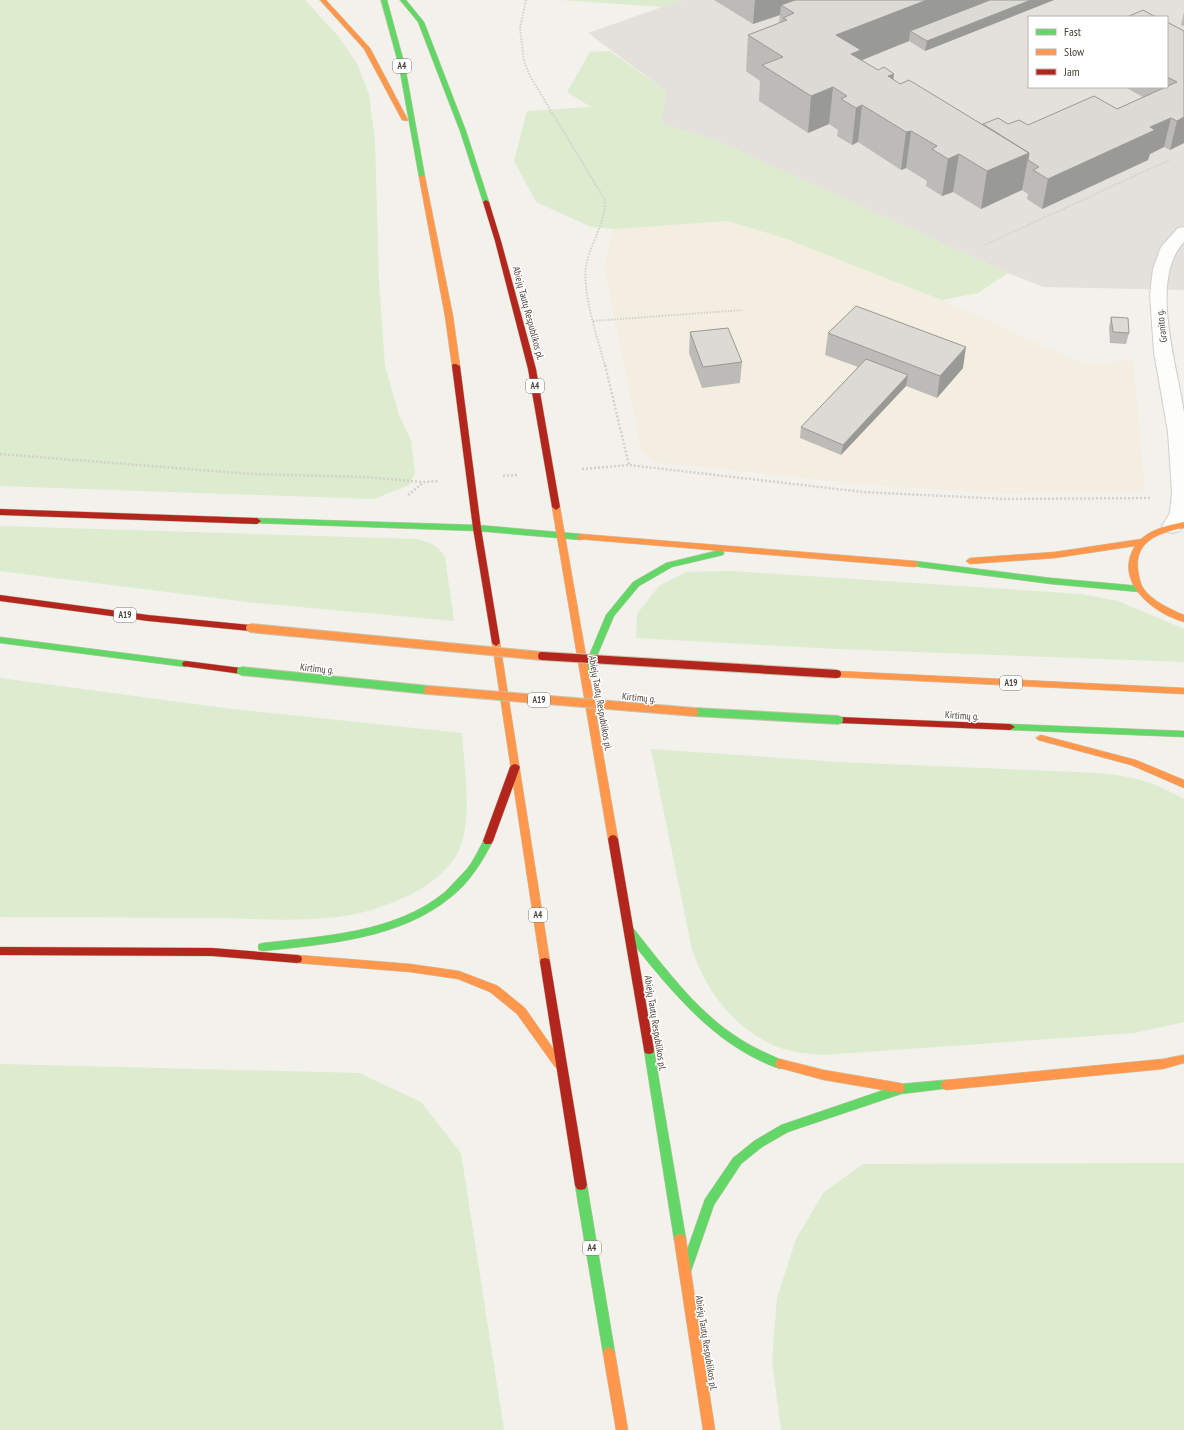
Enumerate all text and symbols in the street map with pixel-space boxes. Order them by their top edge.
legend [1028,16,1168,88]
text: Fast [1064,24,1082,39]
text: Slow [1064,44,1085,59]
road number: A4 [393,59,411,73]
text: Jam [1063,64,1080,79]
street label: Abiejų Tautų Respublikos pl. [510,265,547,362]
street label: Granito g. [1153,308,1170,343]
road number: A4 [526,379,544,393]
road number: A19 [114,608,136,622]
street label: Abiejų Tautų Respublikos pl. [586,654,615,752]
street label: Kirtimų g. [299,660,335,677]
road number: A19 [1000,676,1022,690]
street label: Kirtimų g. [621,690,657,705]
road number: A19 [528,693,550,707]
street label: Kirtimų g. [945,708,980,723]
road number: A4 [529,908,547,922]
street label: Abiejų Tautų Respublikos pl. [642,974,670,1072]
road number: A4 [583,1241,601,1255]
street label: Abiejų Tautų Respublikos pl. [693,1294,721,1392]

